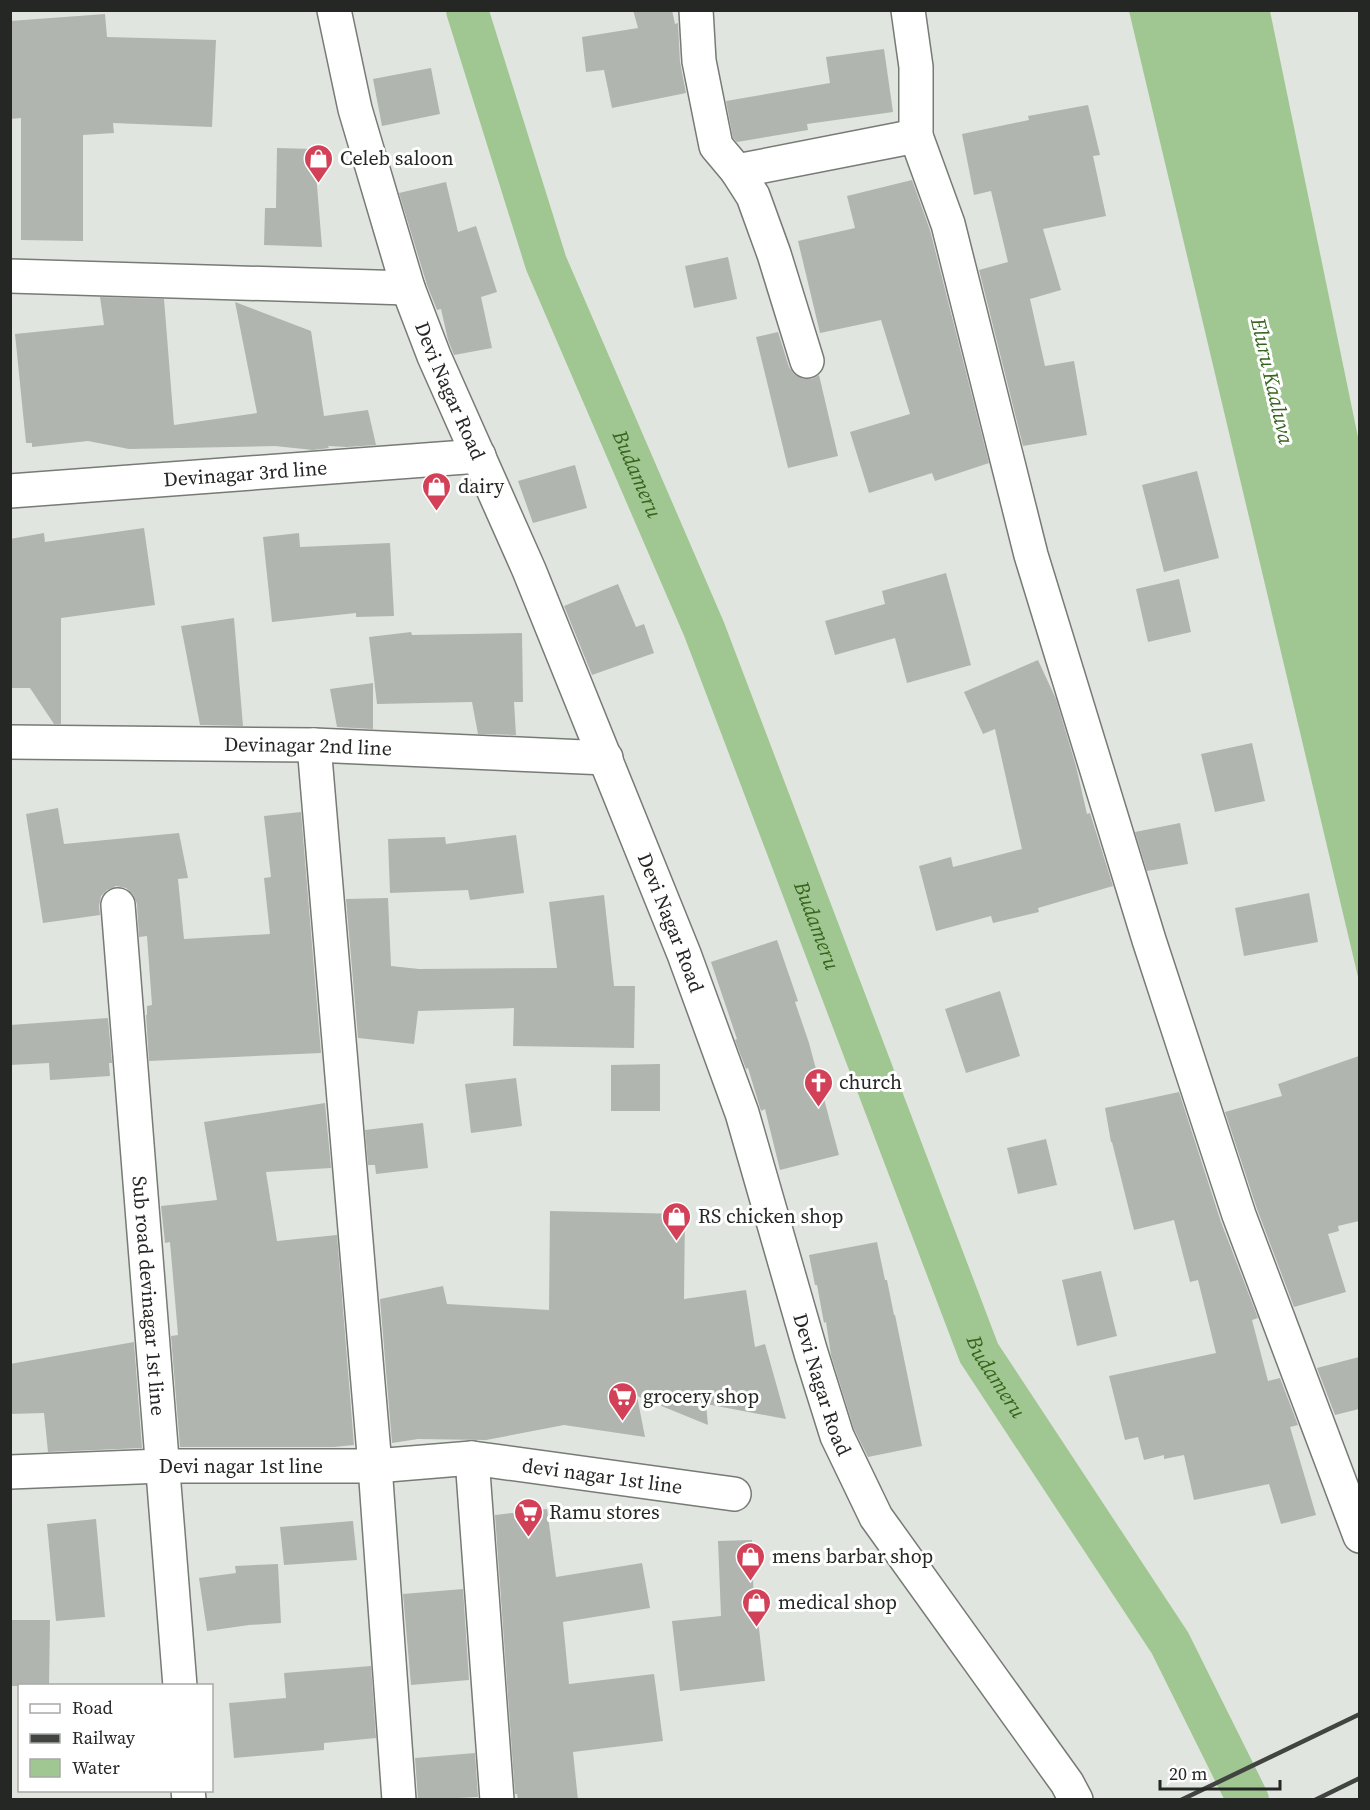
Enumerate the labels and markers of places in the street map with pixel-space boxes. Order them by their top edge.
shop icon: Celeb saloon [303,142,335,184]
place label: Celeb saloon [340,144,454,172]
shop icon: dairy [421,470,453,512]
place label: dairy [458,472,505,500]
church icon: church [802,1066,834,1108]
place label: church [839,1068,902,1096]
shop icon: RS chicken shop [661,1200,693,1242]
place label: RS chicken shop [698,1202,843,1230]
supermarket icon: grocery shop [606,1380,638,1422]
place label: grocery shop [643,1382,759,1410]
supermarket icon: Ramu stores [512,1496,544,1538]
place label: Ramu stores [549,1498,660,1526]
shop icon: mens barbar shop [735,1540,767,1582]
place label: mens barbar shop [772,1542,933,1570]
shop icon: medical shop [741,1586,773,1628]
place label: medical shop [778,1588,897,1616]

